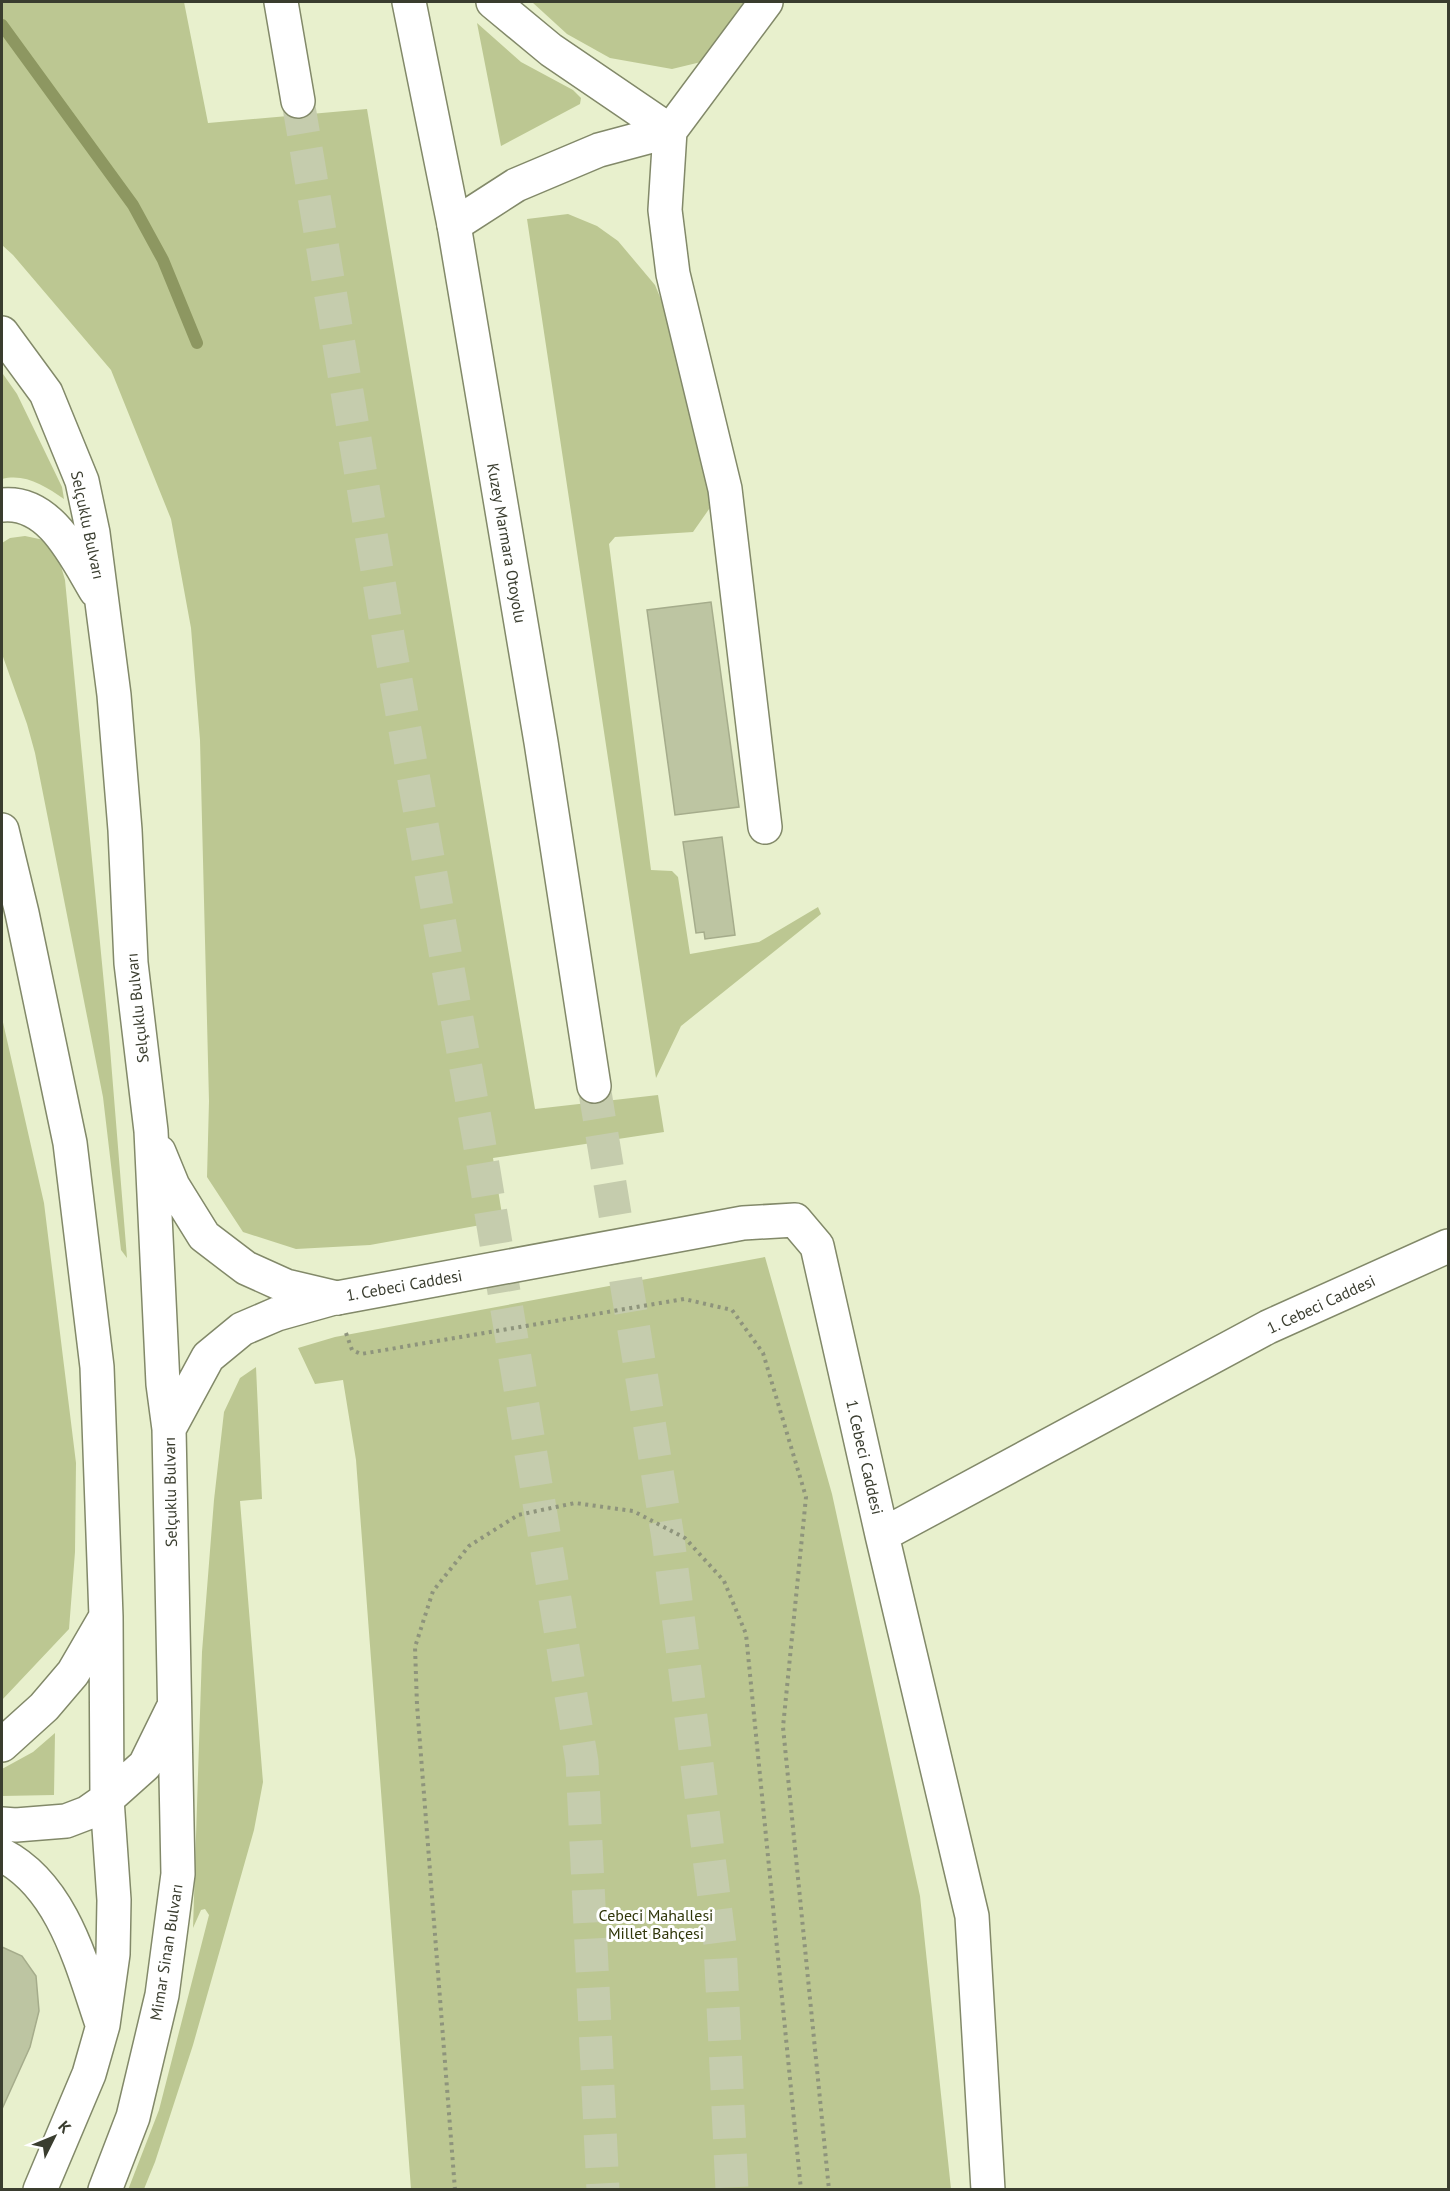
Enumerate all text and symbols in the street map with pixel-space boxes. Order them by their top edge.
street label: Kuzey Marmara Otoyolu [483,461,531,625]
street label: Selçuklu Bulvarı [67,469,109,581]
street label: Selçuklu Bulvarı [121,952,153,1064]
street label: 1. Cebeci Caddesi [344,1265,464,1305]
street label: 1. Cebeci Caddesi [1264,1270,1378,1338]
street label: 1. Cebeci Caddesi [842,1398,888,1516]
street label: Selçuklu Bulvarı [159,1437,181,1547]
street label: Mimar Sinan Bulvarı [145,1882,187,2022]
park label: Cebeci Mahallesi Millet Bahçesi [599,1905,713,1943]
north arrow [24,2107,84,2167]
text: K [54,2116,76,2137]

